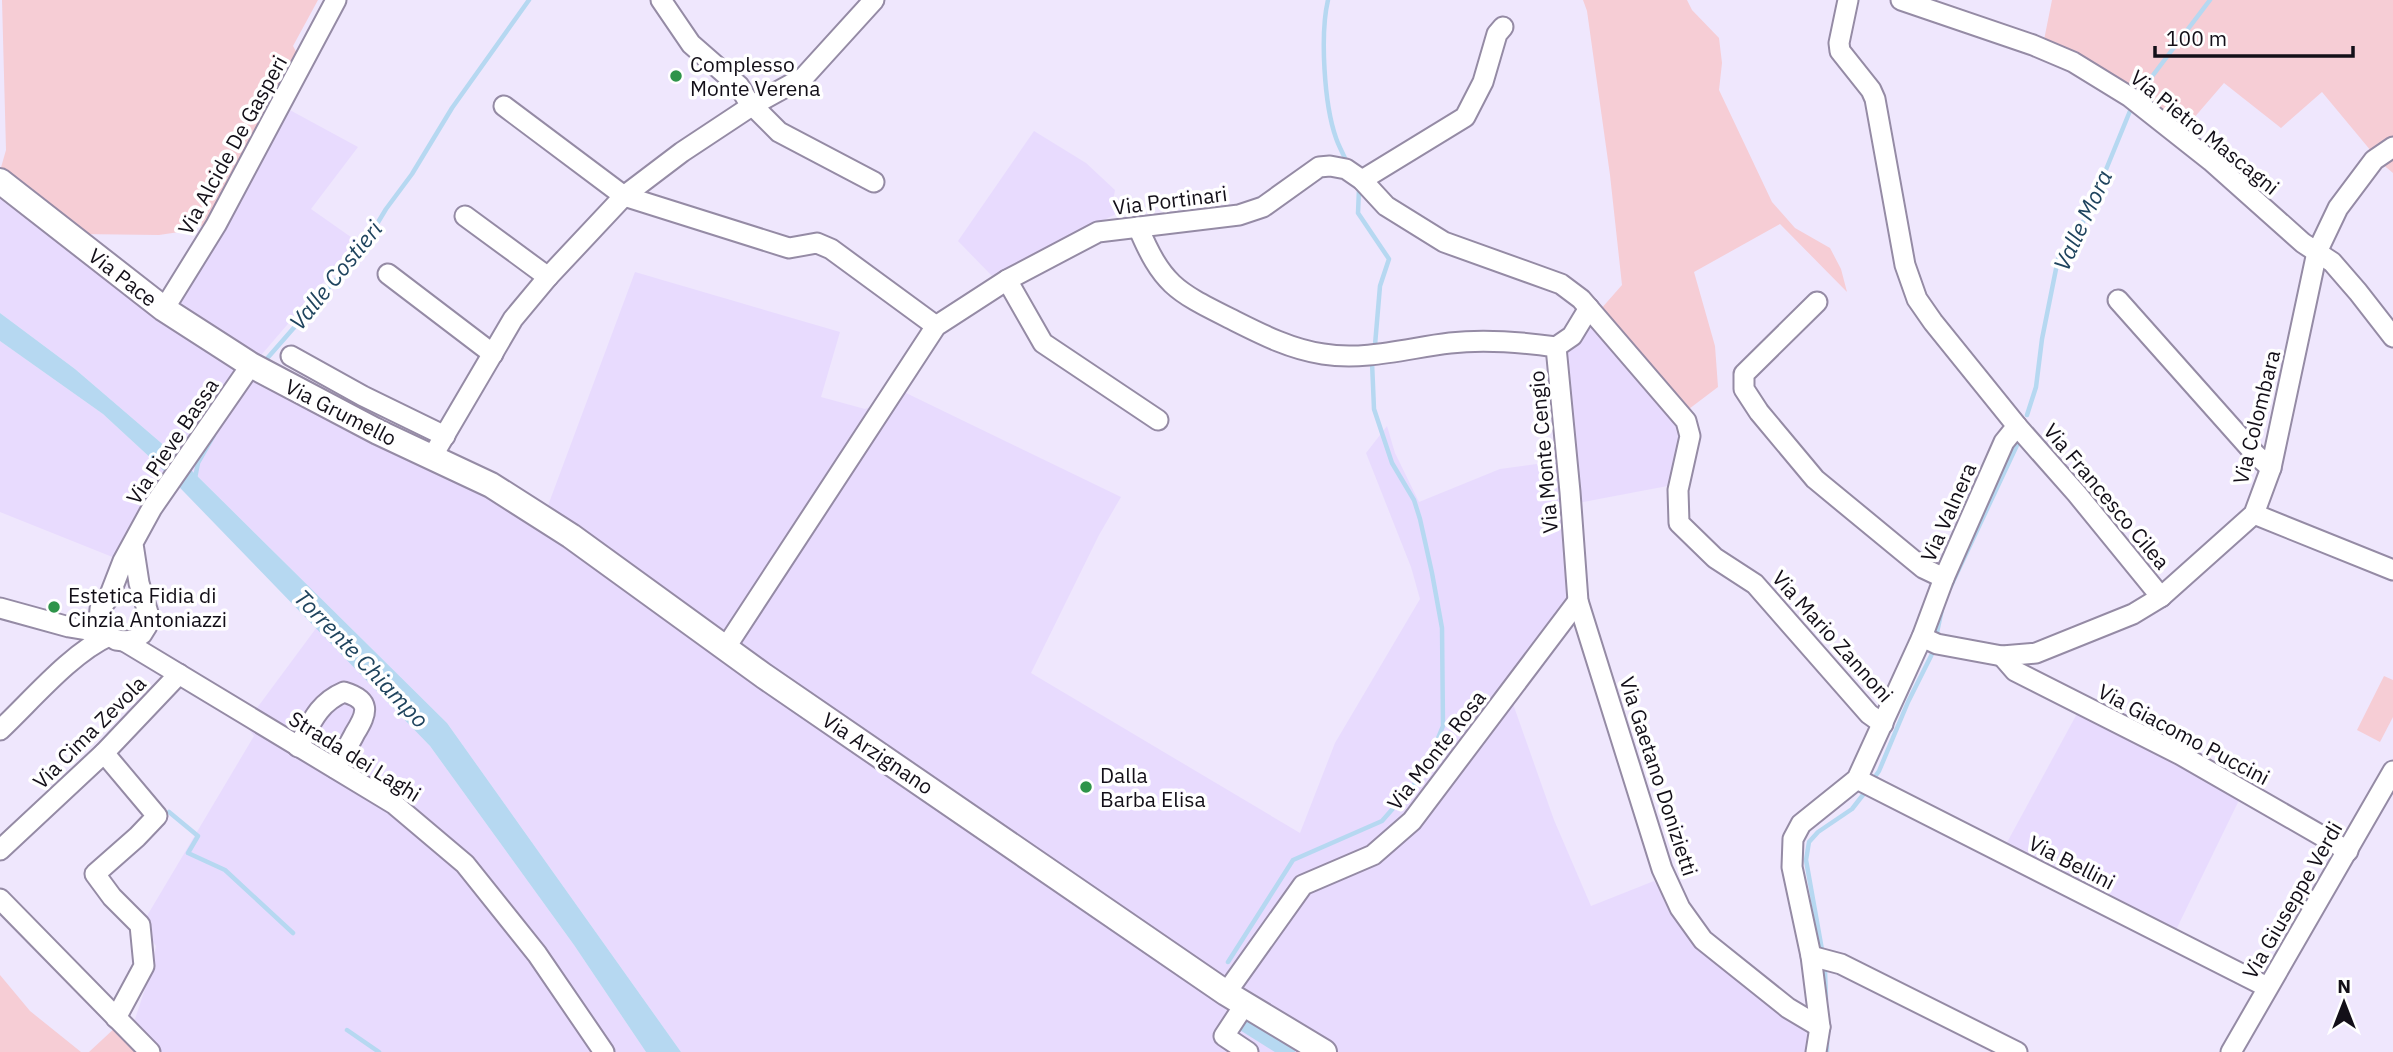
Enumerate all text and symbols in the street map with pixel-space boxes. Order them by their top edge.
scale bar [2155,14,2353,58]
text: 100 m [2166,24,2227,52]
street label: Via Alcide De Gasperi [171,50,293,240]
place label: Complesso Monte Verena [690,50,820,102]
street label: Via Pietro Mascagni [2125,63,2285,201]
marker: Complesso Monte Verena [668,68,684,84]
water label: Valle Mora [2046,165,2118,275]
street label: Via Portinari [1111,179,1229,221]
water label: Valle Costieri [282,214,389,336]
street label: Via Pace [83,241,163,313]
street label: Via Colombara [2226,347,2286,487]
street label: Via Monte Cengio [1522,369,1564,535]
street label: Via Pieve Bassa [119,372,225,510]
street label: Via Grumello [281,372,401,452]
street label: Via Francesco Cilea [2038,417,2176,575]
street label: Via Valnera [1914,458,1982,566]
street label: Via Mario Zannoni [1766,564,1900,708]
place label: Estetica Fidia di Cinzia Antoniazzi [68,581,227,633]
water label: Torrente Chiampo [288,582,436,734]
marker: Estetica Fidia di Cinzia Antoniazzi [46,599,62,615]
street label: Via Cima Zevola [26,669,152,795]
street label: Via Gaetano Donizietti [1614,673,1704,879]
street label: Via Giacomo Puccini [2093,677,2275,791]
street label: Via Monte Rosa [1380,684,1492,816]
street label: Strada dei Laghi [284,704,426,808]
street label: Via Arzignano [817,706,939,800]
place label: Dalla Barba Elisa [1100,761,1206,813]
marker: Dalla Barba Elisa [1078,779,1094,795]
street label: Via Giuseppe Verdi [2236,816,2348,984]
street label: Via Bellini [2024,828,2120,896]
north arrow [2309,968,2379,1038]
text: N [2337,974,2351,998]

